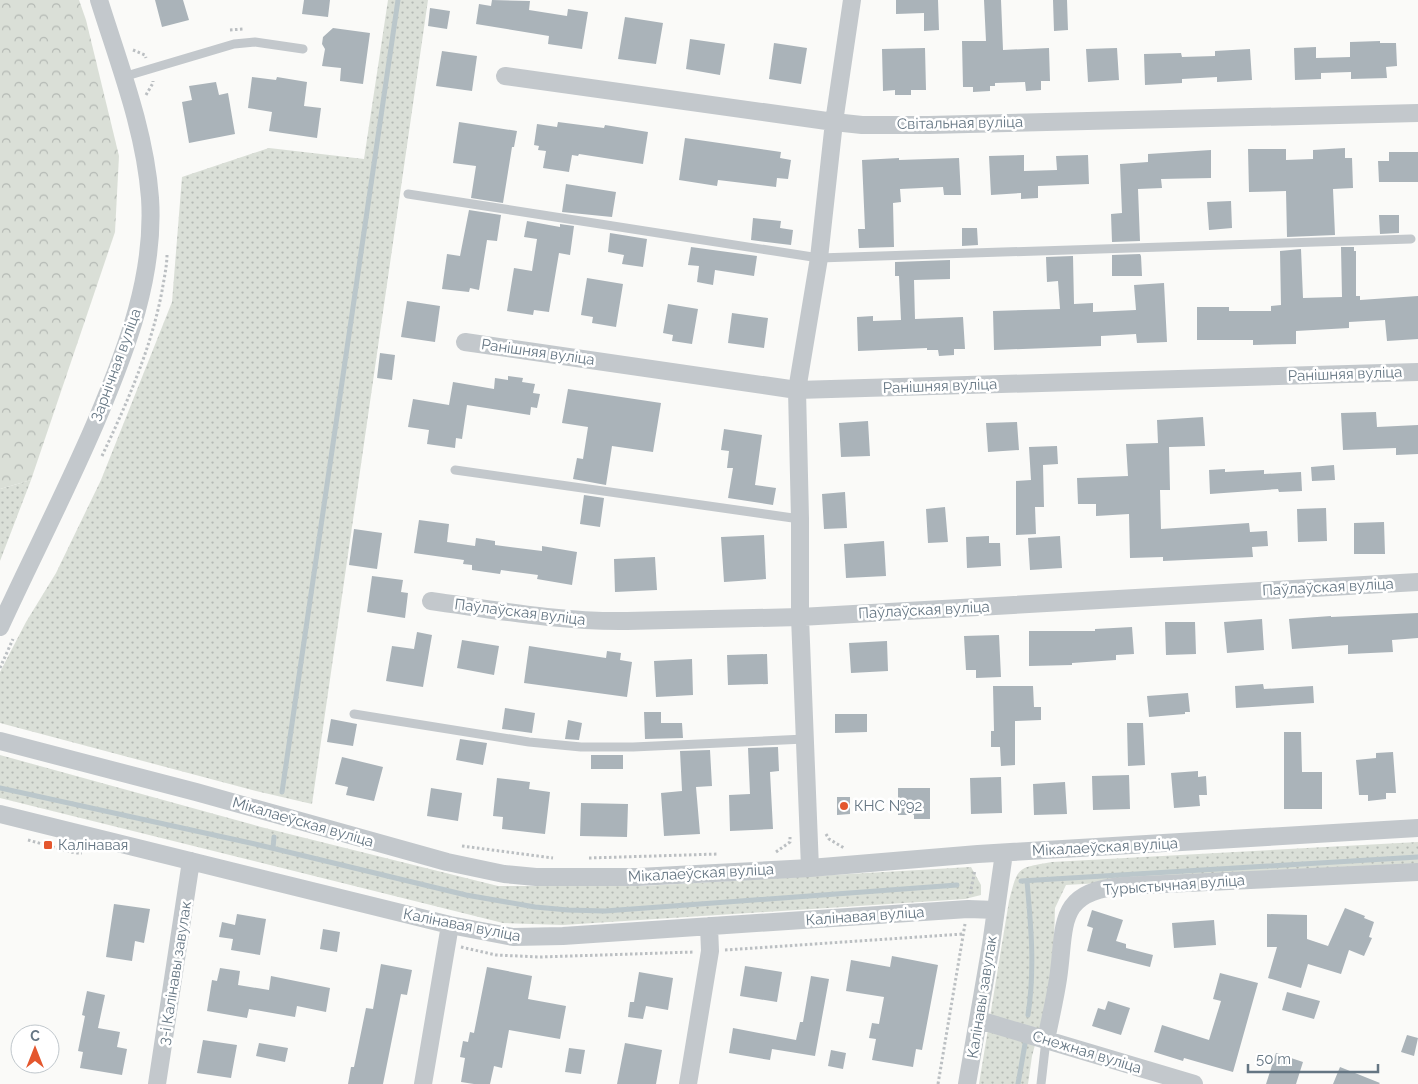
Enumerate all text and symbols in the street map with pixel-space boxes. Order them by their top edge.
street label: Світальная вуліца [897,113,1023,133]
street label: Зарнічная вуліца [87,306,145,424]
street label: Ранішняя вуліца [480,335,596,369]
street label: Ранішняя вуліца [1288,363,1402,385]
street label: Ранішняя вуліца [883,375,997,397]
street label: Паўлаўская вуліца [1262,575,1394,599]
street label: Паўлаўская вуліца [454,595,586,629]
street label: Паўлаўская вуліца [858,598,990,622]
street label: Мікалаеўская вуліца [230,793,376,851]
place label: КНС №92 [854,797,923,815]
marker: КНС №92 [838,800,850,812]
street label: Мікалаеўская вуліца [1032,834,1178,860]
place label: Калінавая [58,836,128,854]
marker: Калінавая [42,839,54,851]
street label: Мікалаеўская вуліца [628,860,774,886]
street label: Турыстычная вуліца [1102,871,1246,899]
street label: 3-і Калінавы завулак [155,899,195,1046]
street label: Калінавая вуліца [805,903,925,929]
street label: Калінавая вуліца [402,905,522,945]
street label: Калінавы завулак [963,934,1001,1060]
north arrow [10,1024,60,1074]
street label: Снежная вуліца [1030,1027,1144,1077]
text: С [30,1028,40,1044]
scale bar [1248,1042,1378,1074]
text: 50 m [1256,1050,1291,1068]

